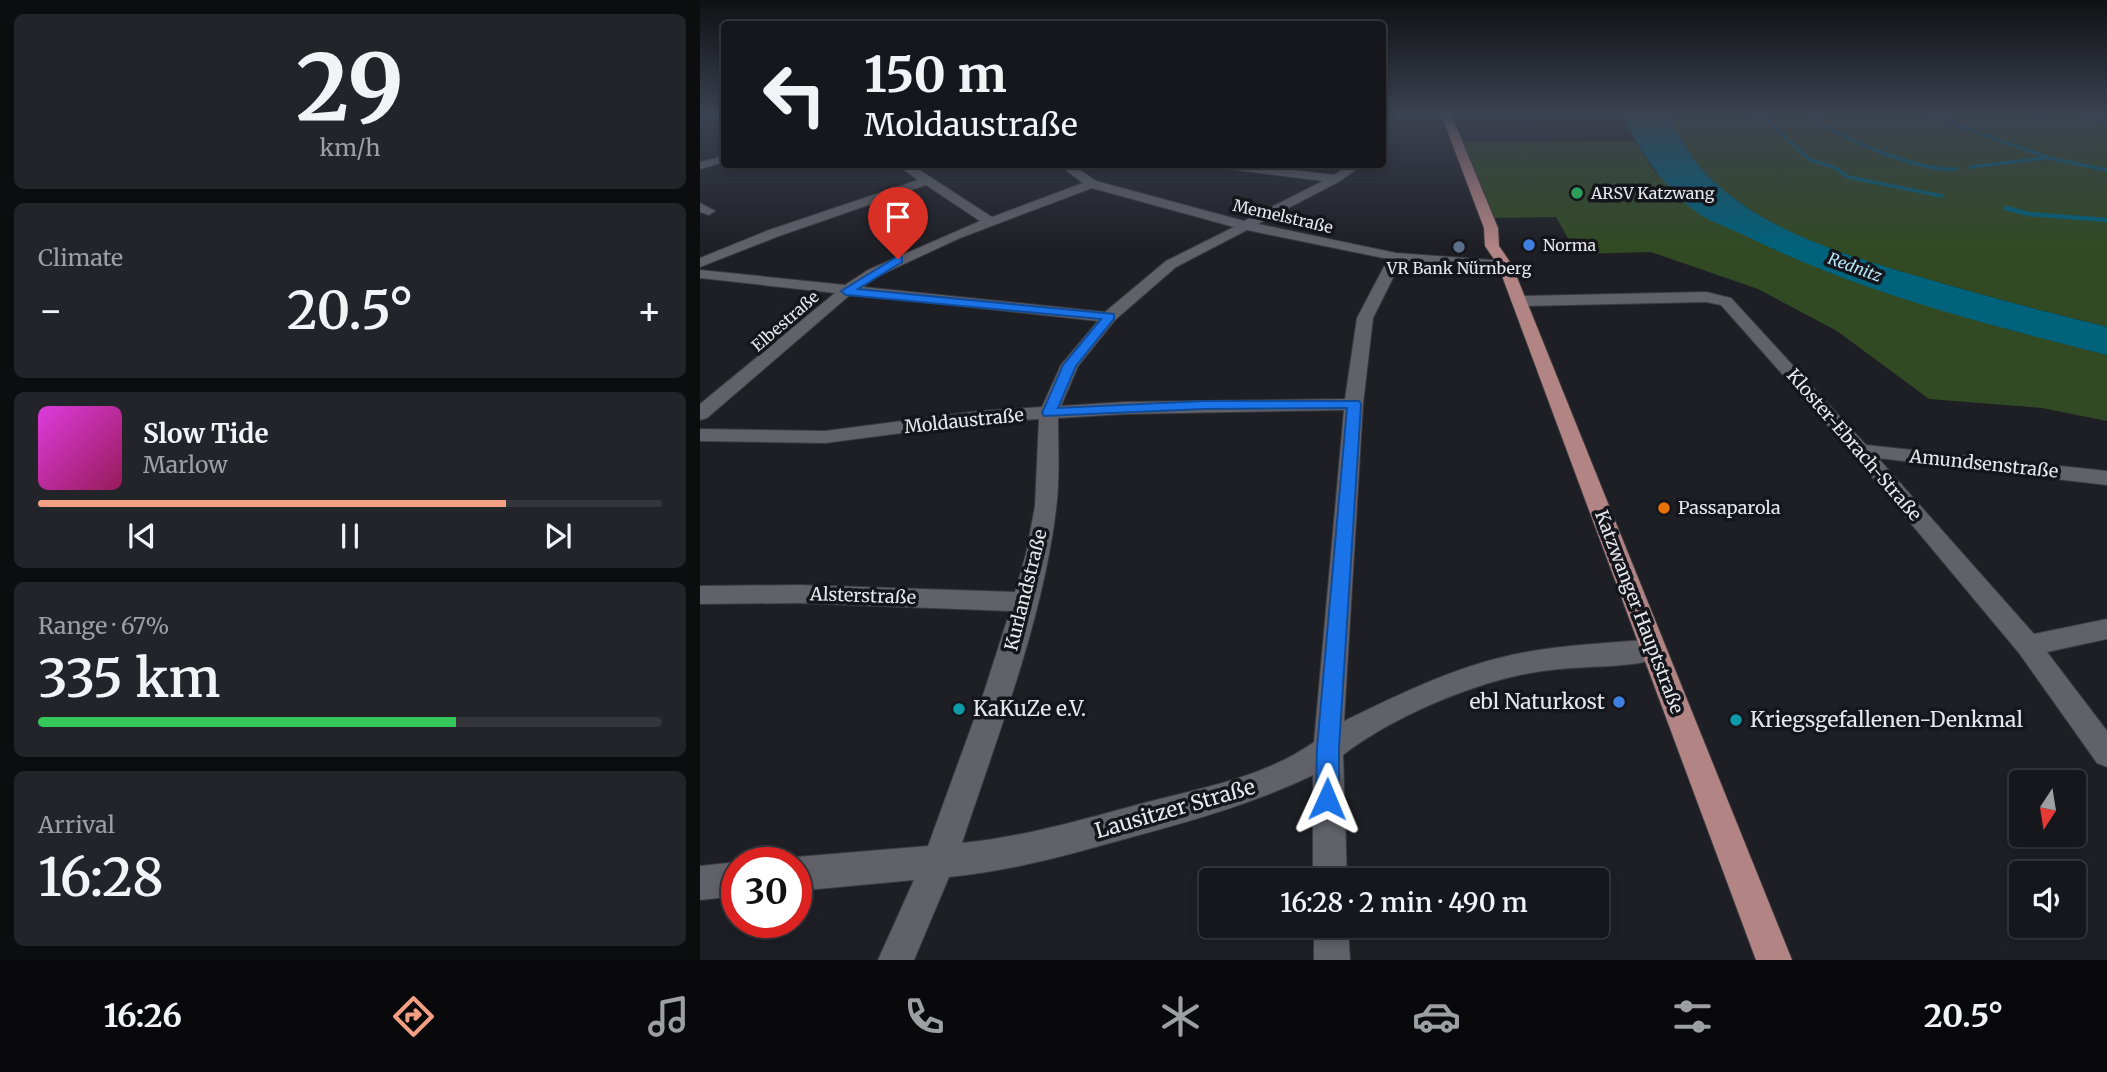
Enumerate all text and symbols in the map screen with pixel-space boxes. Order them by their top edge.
text: 29 [296,30,404,145]
text: 150 m [864,44,1007,105]
icon: left [749,49,840,140]
text: Moldaustraße [864,105,1078,145]
text: km/h [320,133,380,162]
place label: ARSV Katzwang [1590,183,1715,203]
marker: ARSV Katzwang [1569,185,1585,201]
pin [868,187,928,259]
street label: Memelstraße [1231,195,1335,237]
icon: arrive [879,198,917,236]
place label: Norma [1543,235,1597,255]
marker: Norma [1521,237,1537,253]
marker: VR Bank Nürnberg [1451,239,1467,255]
text: Climate [38,243,123,272]
water label: Rednitz [1825,248,1885,286]
place label: VR Bank Nürnberg [1386,258,1532,278]
text: 20.5° [287,278,413,343]
street label: Elbestraße [747,286,823,356]
text: − [38,287,63,334]
text: + [637,287,662,334]
street label: Kloster-Ebrach-Straße [1782,364,1927,525]
street label: Moldaustraße [903,403,1025,438]
text: Slow Tide [143,417,269,450]
street label: Amundsenstraße [1908,444,2060,483]
text: Marlow [143,450,228,479]
place label: Passaparola [1678,496,1781,519]
marker: Passaparola [1656,500,1672,516]
street label: Katzwanger Hauptstraße [1590,507,1689,717]
icon: previous [123,517,161,555]
icon: pause [331,517,369,555]
icon: next [539,517,577,555]
street label: Kurlandstraße [999,527,1052,653]
street label: Alsterstraße [809,582,916,609]
text: Range · 67% [38,611,169,640]
text: 335 km [38,646,220,711]
place label: ebl Naturkost [1469,688,1605,715]
marker: ebl Naturkost [1611,694,1627,710]
place label: KaKuZe e.V. [973,695,1086,722]
marker: KaKuZe e.V. [951,701,967,717]
place label: Kriegsgefallenen-Denkmal [1750,706,2023,733]
marker: Kriegsgefallenen-Denkmal [1728,712,1744,728]
position arrow [1290,762,1364,836]
north arrow [2009,770,2086,847]
map controls [2009,770,2086,938]
street label: Lausitzer Straße [1092,773,1258,844]
text: Arrival [38,810,115,839]
text: 16:28 [38,845,164,910]
speed limit sign: 30 [721,847,812,938]
button: sound [2009,861,2086,938]
text: 16:28 · 2 min · 490 m [1280,886,1528,919]
icon: directions [389,992,438,1041]
icon: music [644,992,693,1041]
icon: phone [900,992,949,1041]
icon: climate [1156,992,1205,1041]
icon: car [1412,992,1461,1041]
icon: filters [1668,992,1717,1041]
text: 16:26 [103,996,182,1036]
text: 20.5° [1924,996,2003,1036]

